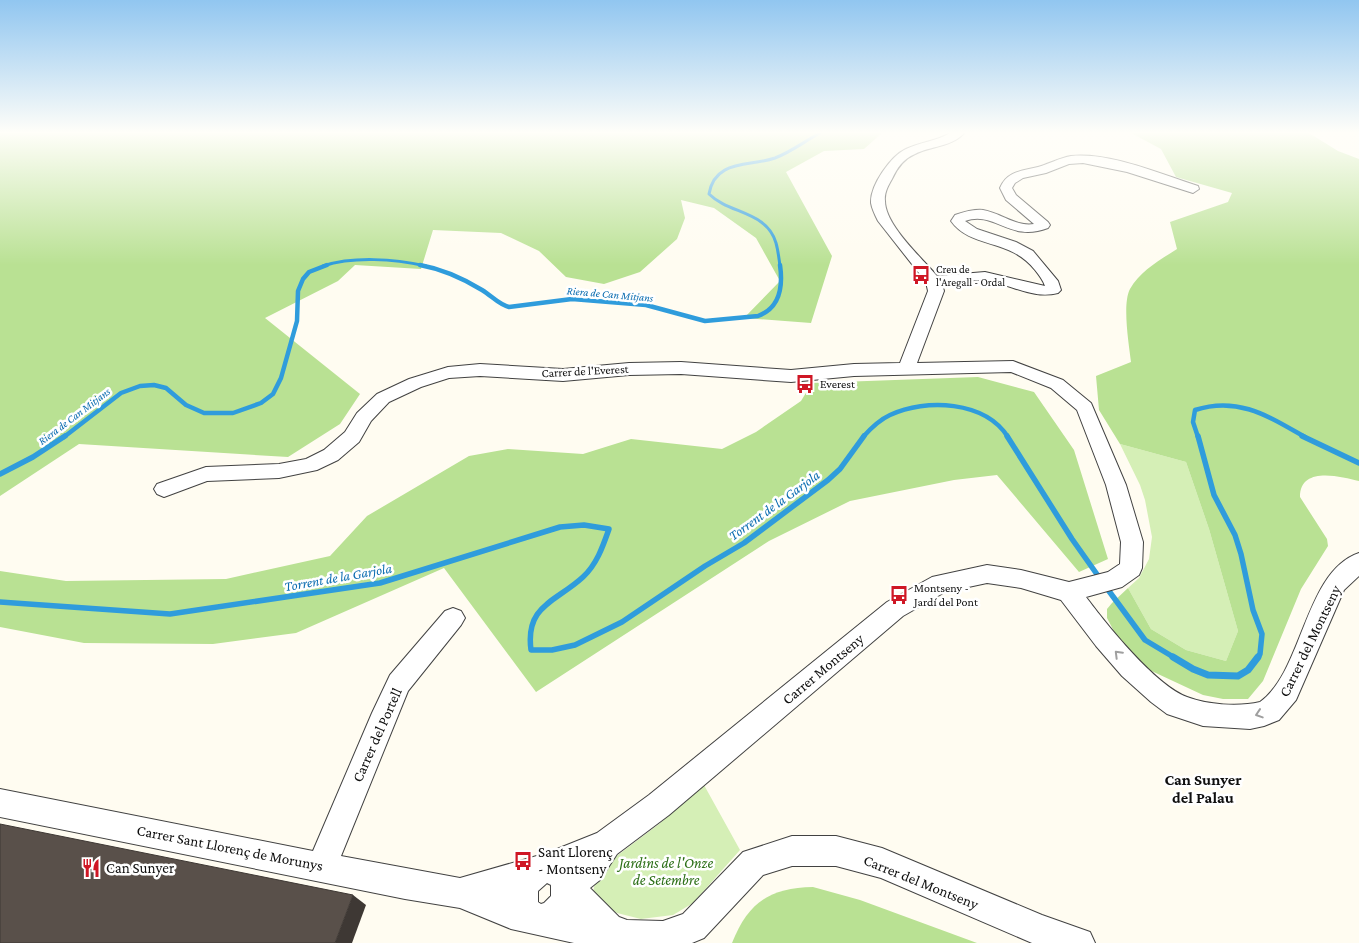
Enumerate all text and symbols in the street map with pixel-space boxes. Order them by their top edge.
place label: Creu de l'Aregall - Ordal [936,263,1005,289]
bus stop icon: Creu de l'Aregall - Ordal [910,264,932,286]
water label: Riera de Can Mitjans [566,284,654,305]
street label: Carrer de l'Everest [541,362,630,380]
bus stop icon: Everest [794,373,816,395]
place label: Everest [820,377,856,391]
water label: Riera de Can Mitjans [36,385,113,448]
water label: Torrent de la Garjola [725,466,824,544]
water label: Torrent de la Garjola [283,560,393,595]
place label: Montseny - Jardí del Pont [913,581,979,609]
street label: Carrer del Montseny [1276,582,1345,700]
bus stop icon: Montseny - Jardí del Pont [888,584,910,606]
street label: Carrer Montseny [779,630,868,708]
one-way arrow [1114,650,1123,659]
street label: Carrer del Portell [349,685,405,785]
one-way arrow [1255,709,1263,719]
district label: Can Sunyer del Palau [1164,771,1242,806]
street label: Carrer Sant Llorenç de Morunys [135,822,325,875]
place label: Sant Llorenç - Montseny [538,844,613,878]
bus stop icon: Sant Llorenç - Montseny [512,850,534,872]
street label: Carrer del Montseny [861,852,981,913]
park label: Jardins de l'Onze de Setembre [616,855,713,888]
restaurant icon: Can Sunyer [80,857,102,879]
place label: Can Sunyer [106,860,175,877]

